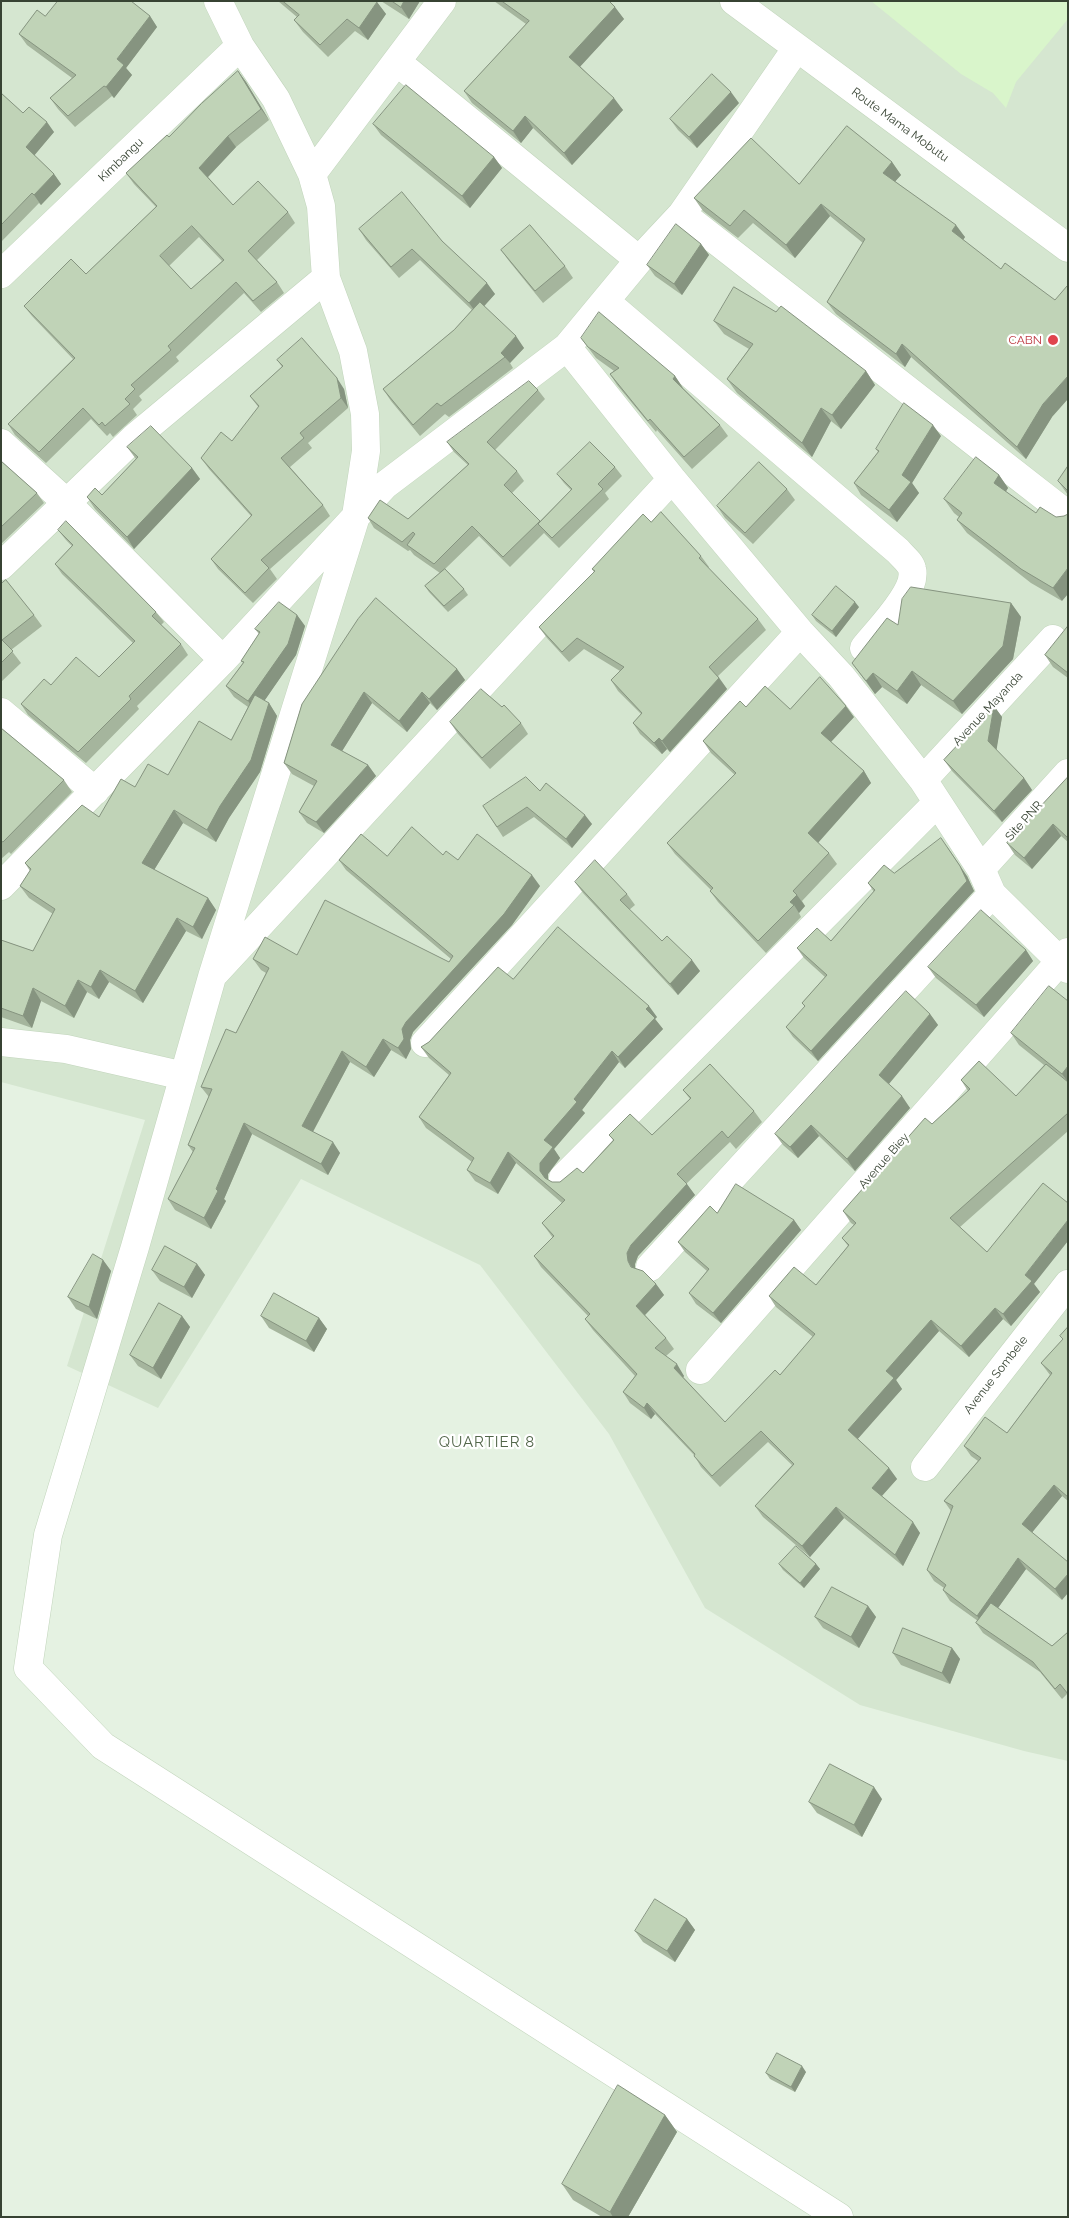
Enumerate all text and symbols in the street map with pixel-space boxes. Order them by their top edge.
street label: Route Mama Mobutu [849,85,951,165]
street label: Kimbangu [96,135,146,185]
place label: CABN [1009,333,1042,347]
marker: CABN [1046,333,1060,347]
street label: Avenue Mayanda [950,669,1026,749]
street label: Site PNR [1002,798,1046,844]
street label: Avenue Biey [856,1130,912,1192]
street label: Avenue Sombele [961,1333,1031,1417]
district label: QUARTIER 8 [438,1433,536,1451]

